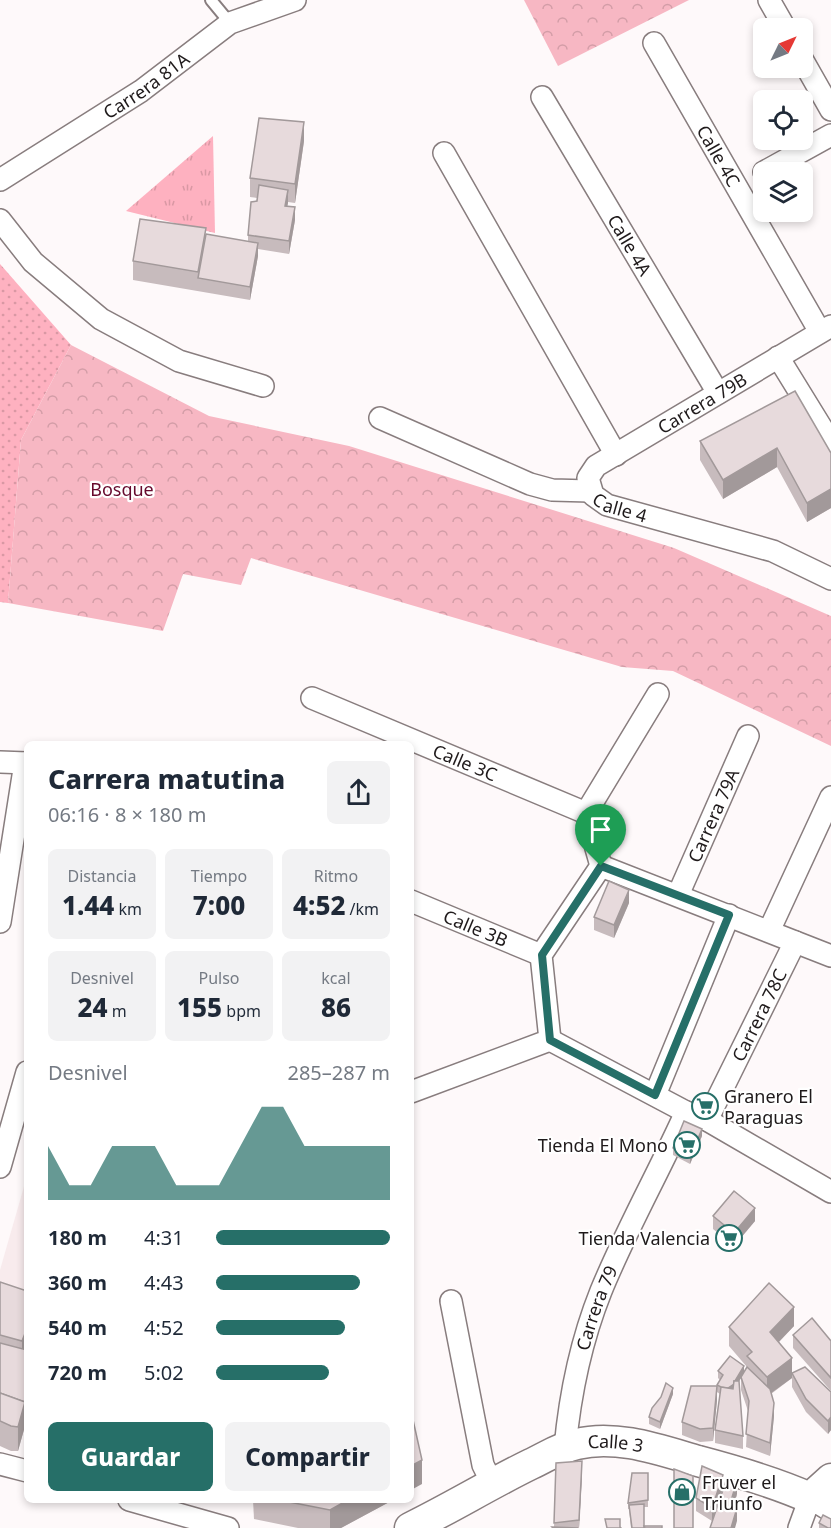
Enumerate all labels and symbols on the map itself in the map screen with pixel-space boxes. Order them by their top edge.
north arrow [753,18,813,78]
street label: Carrera 81A [98,46,194,124]
street label: Calle 4C [692,121,746,191]
street label: Calle 4A [602,210,658,280]
street label: Carrera 79B [653,367,751,439]
park label: Bosque [90,477,154,501]
street label: Calle 4 [588,487,650,528]
street label: Calle 3C [429,738,501,786]
street label: Carrera 79A [682,764,744,866]
pin [575,804,626,866]
street label: Calle 3B [440,904,511,952]
street label: Carrera 78C [726,965,792,1065]
place label: Granero El Paraguas [724,1084,813,1129]
supermarket icon: Granero El Paraguas [690,1091,720,1121]
supermarket icon: Tienda El Mono [672,1130,702,1160]
place label: Tienda El Mono [538,1133,668,1157]
supermarket icon: Tienda Valencia [714,1223,744,1253]
place label: Tienda Valencia [578,1226,710,1250]
street label: Carrera 79 [570,1262,622,1353]
street label: Calle 3 [587,1429,646,1457]
place label: Fruver el Triunfo [702,1470,776,1515]
shop icon: Fruver el Triunfo [667,1477,697,1507]

